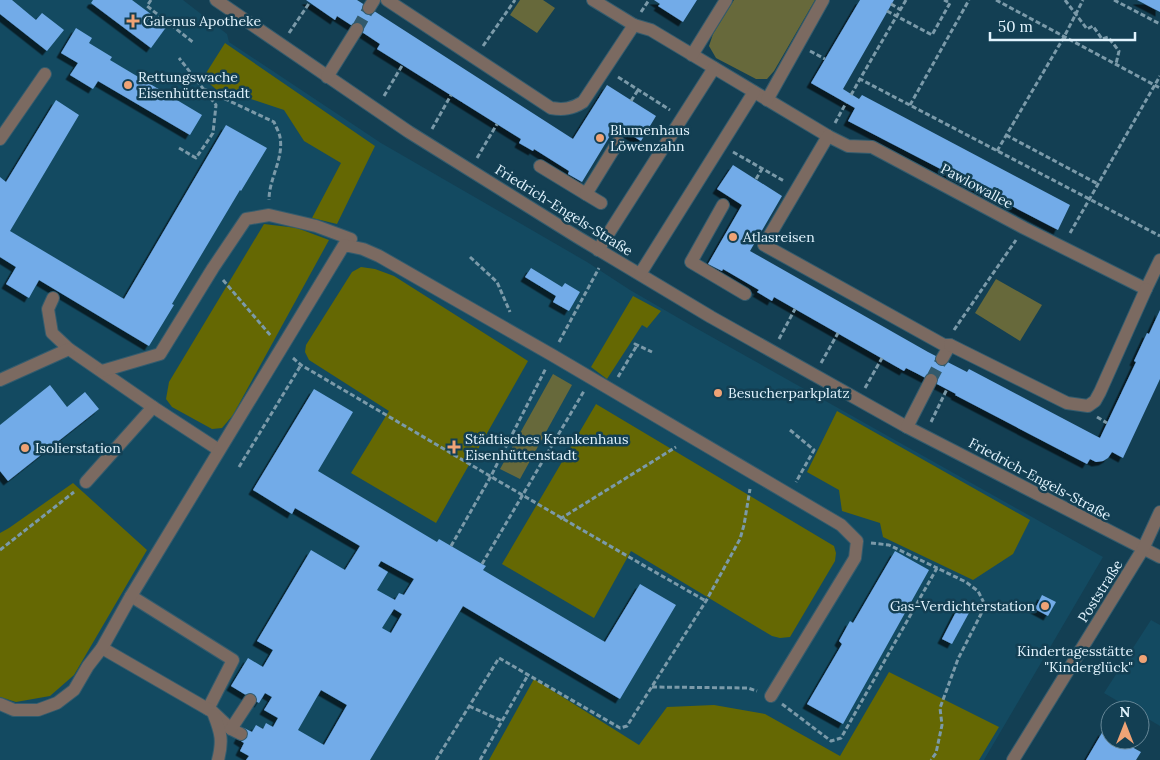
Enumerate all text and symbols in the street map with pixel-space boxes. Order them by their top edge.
scale bar [990,10,1135,42]
place label: Galenus Apotheke [143,12,261,30]
marker: Galenus Apotheke [127,15,139,27]
text: 50 m [998,17,1033,36]
place label: Rettungswache Eisenhüttenstadt [138,68,250,102]
marker: Rettungswache Eisenhüttenstadt [122,79,134,91]
place label: Blumenhaus Löwenzahn [610,121,690,155]
marker: Blumenhaus Löwenzahn [594,132,606,144]
street label: Pawlowallee [938,159,1017,213]
street label: Friedrich-Engels-Straße [492,160,636,260]
place label: Atlasreisen [742,228,815,246]
marker: Atlasreisen [727,231,739,243]
place label: Besucherparkplatz [728,384,850,402]
marker: Besucherparkplatz [712,387,724,399]
place label: Städtisches Krankenhaus Eisenhüttenstadt [465,430,628,464]
street label: Friedrich-Engels-Straße [966,434,1115,524]
place label: Isolierstation [35,439,121,457]
marker: Städtisches Krankenhaus Eisenhüttenstadt [447,440,461,454]
marker: Isolierstation [19,442,31,454]
street label: Poststraße [1074,556,1127,626]
place label: Gas-Verdichterstation [890,597,1035,615]
marker: Gas-Verdichterstation [1039,600,1051,612]
place label: Kindertagesstätte "Kinderglück" [1017,642,1133,676]
marker: Kindertagesstätte "Kinderglück" [1137,653,1149,665]
north arrow [1100,700,1150,750]
text: N [1120,703,1131,721]

